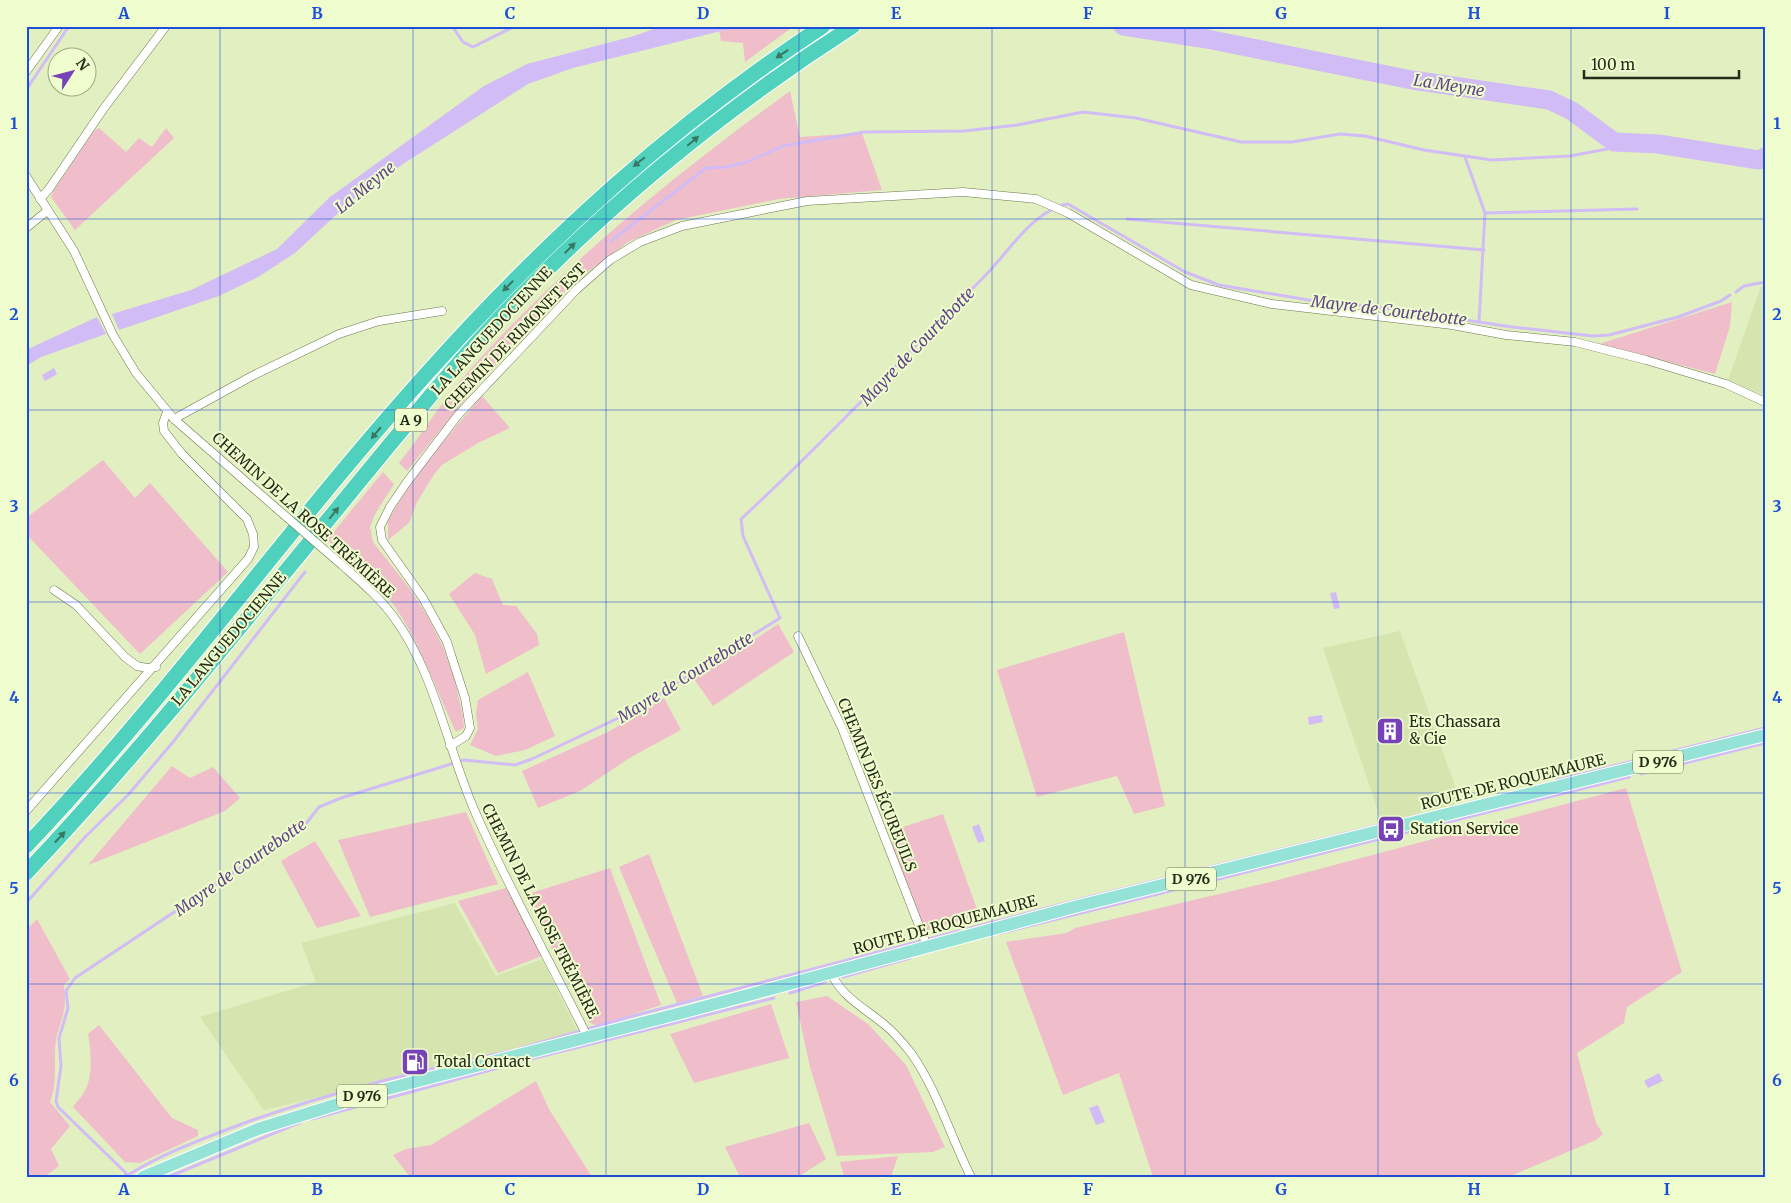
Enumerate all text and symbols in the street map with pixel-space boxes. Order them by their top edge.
text: A [117,3,130,23]
text: B [311,3,323,23]
text: C [505,3,515,23]
text: D [697,3,709,23]
text: E [891,3,902,23]
text: F [1083,3,1093,23]
text: G [1275,3,1287,23]
text: H [1467,3,1481,23]
text: I [1664,3,1670,23]
north arrow [48,48,98,98]
scale bar [1584,48,1738,80]
one-way arrow [776,49,789,58]
text: N [72,55,93,74]
text: 100 m [1591,55,1635,74]
water label: La Meyne [1412,70,1486,100]
text: 1 [10,113,18,133]
text: 1 [1773,113,1781,133]
one-way arrow [686,136,699,147]
water label: La Meyne [331,157,399,217]
one-way arrow [633,157,646,168]
one-way arrow [564,242,576,254]
street label: CHEMIN DE RIMONET EST [440,259,590,414]
street label: LA LANGUEDOCIENNE [427,262,556,399]
one-way arrow [503,280,515,292]
water label: Mayre de Courtebotte [855,283,979,410]
water label: Mayre de Courtebotte [1309,290,1468,329]
text: 2 [9,304,19,324]
text: 2 [1772,304,1782,324]
road number: A 9 [395,408,427,432]
one-way arrow [371,426,382,439]
street label: CHEMIN DE LA ROSE TRÉMIÈRE [208,427,399,602]
text: 3 [9,496,19,516]
text: 3 [1772,496,1782,516]
one-way arrow [328,506,339,519]
street label: LA LANGUEDOCIENNE [167,568,290,709]
water label: Mayre de Courtebotte [612,627,757,728]
text: 4 [9,687,19,707]
text: 4 [1772,687,1782,707]
street label: CHEMIN DES ÉCUREUILS [834,695,922,874]
place label: Ets Chassara & Cie [1409,712,1501,748]
building icon: Ets Chassara & Cie [1375,716,1405,746]
street label: ROUTE DE ROQUEMAURE [1419,749,1608,814]
road number: D 976 [1633,750,1683,774]
street label: CHEMIN DE LA ROSE TRÉMIÈRE [478,800,604,1022]
water label: Mayre de Courtebotte [169,814,310,921]
bus stop icon: Station Service [1376,814,1406,844]
place label: Station Service [1410,819,1518,838]
one-way arrow [54,832,66,844]
road number: D 976 [1166,868,1216,891]
text: 5 [9,878,19,898]
text: 5 [1772,878,1782,898]
street label: ROUTE DE ROQUEMAURE [851,891,1039,958]
fuel station icon: Total Contact [400,1047,430,1077]
place label: Total Contact [434,1052,531,1071]
text: 6 [9,1070,19,1090]
text: 6 [1772,1070,1782,1090]
road number: D 976 [337,1084,387,1108]
text: A [117,1179,130,1199]
text: B [311,1179,323,1199]
text: C [505,1179,515,1199]
text: D [697,1179,709,1199]
text: E [891,1179,902,1199]
text: F [1083,1179,1093,1199]
text: G [1275,1179,1287,1199]
text: H [1467,1179,1481,1199]
text: I [1664,1179,1670,1199]

